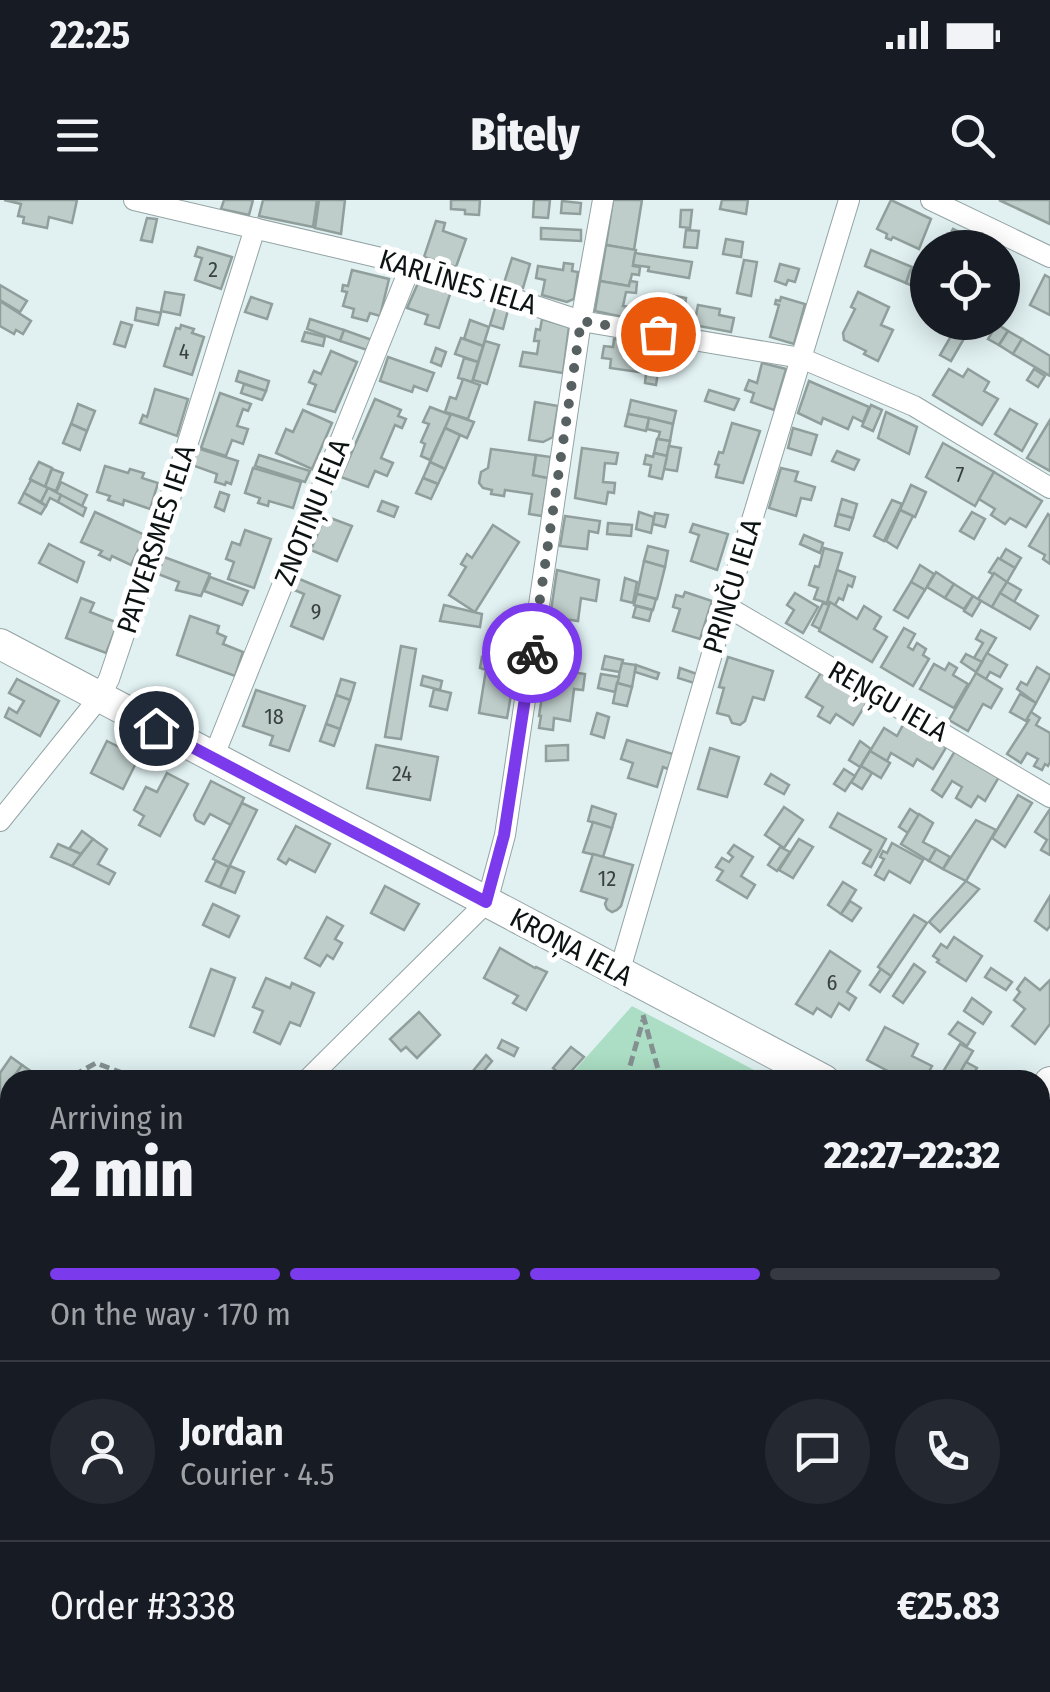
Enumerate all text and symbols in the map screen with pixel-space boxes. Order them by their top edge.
text: 22:25 [50,12,130,58]
icon: menu [50,108,105,163]
text: Bitely [470,108,580,162]
icon: search [945,108,1000,163]
map controls [910,230,1020,340]
button: locate [910,230,1020,340]
street label: KARLĪNES IELA [375,242,541,322]
house number: 2 [208,256,218,283]
pin [616,292,701,377]
icon: bag [631,307,686,362]
house number: 4 [179,338,190,365]
street label: ZNOTIŅU IELA [268,434,357,590]
street label: PATVERSMES IELA [110,440,202,637]
house number: 7 [956,461,965,488]
street label: PRINČU IELA [696,515,768,657]
house number: 9 [311,598,321,625]
courier [482,603,582,703]
icon: bike [505,626,560,681]
street label: REŅĢU IELA [822,654,954,749]
pin [114,686,199,771]
icon: home [129,701,184,756]
house number: 18 [264,703,284,730]
house number: 24 [392,760,412,787]
house number: 12 [598,865,616,892]
street label: KROŅA IELA [504,901,638,994]
house number: 6 [827,969,838,996]
text: Arriving in [50,1099,184,1137]
text: 22:27–22:32 [824,1132,1000,1178]
text: 2 min [50,1135,194,1213]
text: On the way · 170 m [50,1295,291,1333]
button: person [50,1399,155,1504]
button: chat [765,1399,870,1504]
button: phone [895,1399,1000,1504]
text: Jordan [180,1409,284,1455]
text: Courier · 4.5 [180,1455,335,1493]
text: Order #3338 [50,1583,235,1629]
text: €25.83 [897,1583,1000,1629]

